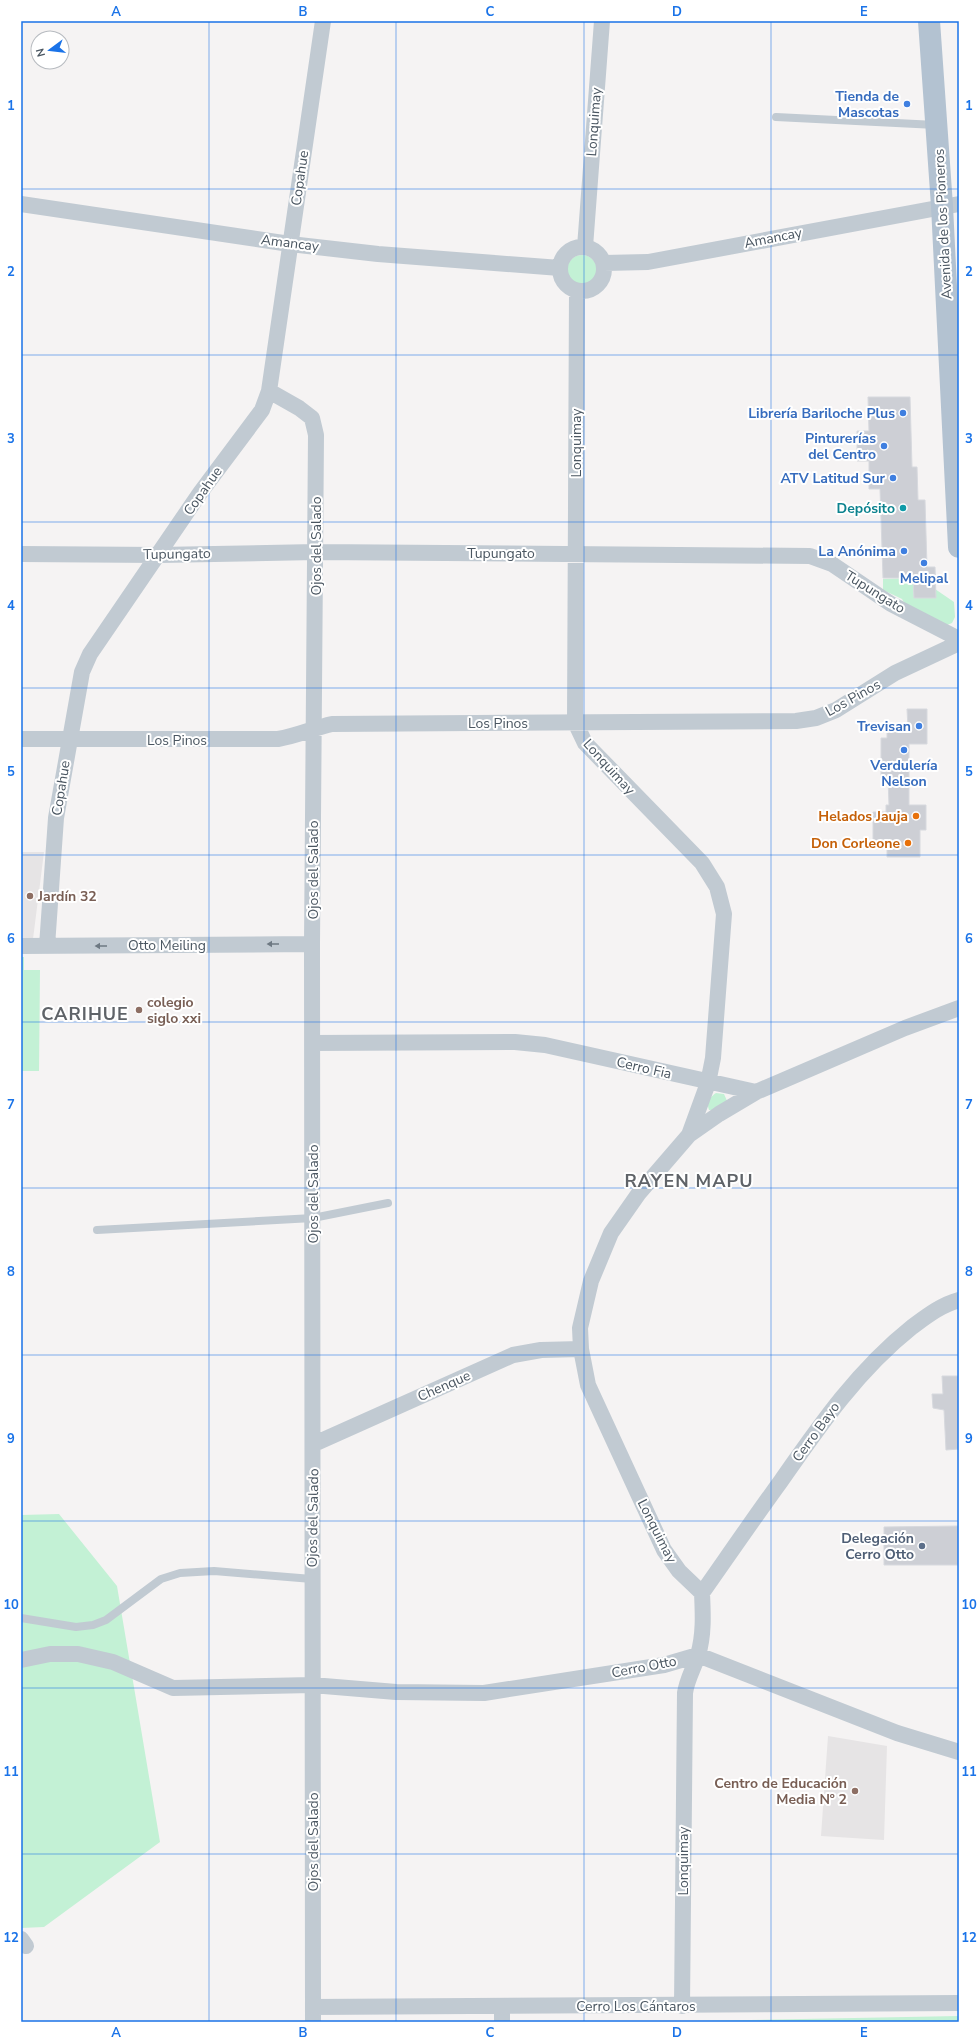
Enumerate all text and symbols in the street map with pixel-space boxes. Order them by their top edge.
text: A [111,3,121,21]
text: B [299,3,308,21]
text: C [486,3,495,21]
text: D [672,3,682,21]
text: E [860,3,868,21]
north arrow [30,30,70,70]
text: N [33,47,49,58]
street label: Lonquimay [582,86,606,157]
place label: Tienda de Mascotas [835,87,899,122]
text: 1 [7,97,15,115]
text: 1 [965,97,973,115]
marker: Tienda de Mascotas [902,99,912,109]
street label: Avenida de los Pioneros [930,148,956,300]
street label: Copahue [287,149,313,207]
street label: Amancay [742,223,804,253]
street label: Amancay [260,230,321,256]
text: 2 [7,263,15,281]
text: 2 [965,263,973,281]
place label: Librería Bariloche Plus [748,404,895,423]
street label: Lonquimay [567,408,586,478]
marker: Librería Bariloche Plus [898,408,908,418]
place label: Pinturerías del Centro [805,429,876,464]
text: 3 [7,430,15,448]
text: 3 [965,430,973,448]
marker: Pinturerías del Centro [879,441,889,451]
street label: Copahue [179,463,227,519]
place label: ATV Latitud Sur [780,469,886,488]
marker: ATV Latitud Sur [888,473,898,483]
street label: Ojos del Salado [307,496,326,596]
place label: Depósito [837,499,895,518]
marker: Depósito [898,503,908,513]
place label: La Anónima [818,542,896,561]
street label: Tupungato [143,544,211,564]
street label: Tupungato [467,544,535,563]
marker: La Anónima [899,546,909,556]
marker: Melipal [919,558,929,568]
street label: Tupungato [841,566,909,618]
place label: Melipal [900,569,949,588]
text: 4 [7,597,15,615]
text: 4 [965,597,973,615]
street label: Los Pinos [822,675,884,721]
street label: Los Pinos [468,714,528,733]
place label: Trevisan [857,717,911,736]
marker: Trevisan [914,721,924,731]
street label: Los Pinos [147,731,207,750]
street label: Lonquimay [579,735,640,800]
marker: Verdulería Nelson [899,745,909,755]
place label: Verdulería Nelson [869,756,938,791]
street label: Copahue [47,759,75,817]
text: 5 [7,763,15,781]
text: 5 [965,763,973,781]
place label: Helados Jauja [818,807,908,826]
marker: Helados Jauja [911,811,921,821]
street label: Ojos del Salado [304,820,323,920]
place label: Don Corleone [811,834,900,853]
marker: Don Corleone [903,838,913,848]
place label: Jardín 32 [37,887,97,906]
marker: Jardín 32 [25,891,35,901]
text: 6 [7,930,15,948]
text: 6 [965,930,973,948]
street label: Otto Meiling [128,936,206,955]
one-way arrow [267,941,279,948]
one-way arrow [95,942,107,949]
place label: colegio siglo xxi [147,993,201,1028]
district label: CARIHUE [41,1002,129,1026]
marker: colegio siglo xxi [134,1005,144,1015]
street label: Cerro Fia [615,1052,673,1084]
text: 7 [7,1096,15,1114]
text: 7 [965,1096,973,1114]
street label: Ojos del Salado [304,1144,323,1244]
district label: RAYEN MAPU [624,1169,754,1193]
text: 8 [7,1263,15,1281]
text: 8 [965,1263,973,1281]
street label: Chenque [414,1366,474,1406]
street label: Cerro Bayo [788,1398,844,1466]
text: 9 [7,1430,15,1448]
text: 9 [965,1430,973,1448]
street label: Ojos del Salado [303,1468,323,1568]
street label: Lonquimay [633,1496,682,1567]
place label: Delegación Cerro Otto [841,1529,914,1564]
marker: Delegación Cerro Otto [917,1541,927,1551]
text: 10 [3,1596,19,1614]
text: 10 [961,1596,977,1614]
street label: Cerro Otto [610,1651,678,1683]
text: 11 [3,1763,19,1781]
text: 11 [961,1763,977,1781]
place label: Centro de Educación Media Nº 2 [714,1774,847,1809]
marker: Centro de Educación Media Nº 2 [850,1786,860,1796]
street label: Ojos del Salado [304,1792,323,1892]
street label: Lonquimay [674,1826,693,1896]
text: 12 [3,1929,19,1947]
text: 12 [961,1929,977,1947]
street label: Cerro Los Cántaros [576,1997,696,2016]
text: A [111,2024,121,2042]
text: B [299,2024,308,2042]
text: C [486,2024,495,2042]
text: D [672,2024,682,2042]
text: E [860,2024,868,2042]

